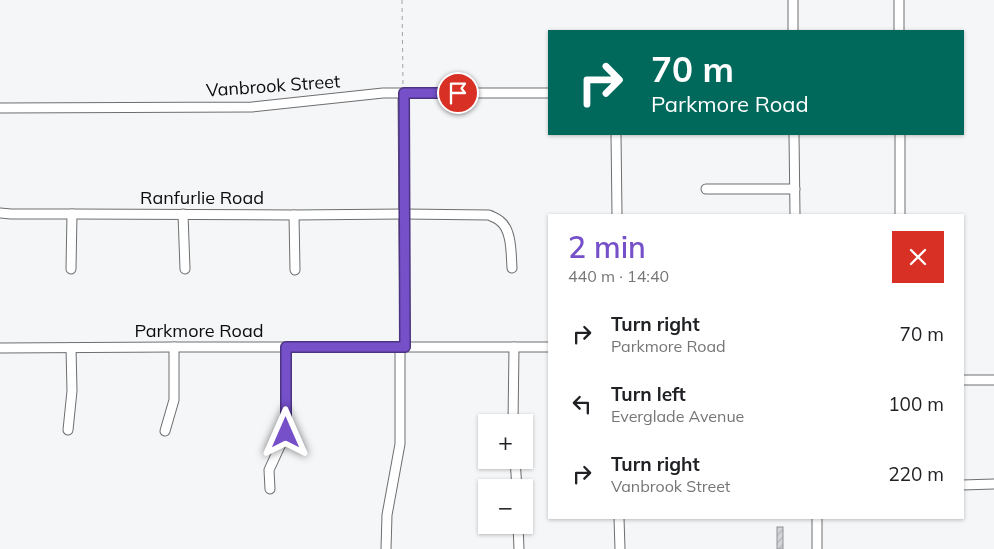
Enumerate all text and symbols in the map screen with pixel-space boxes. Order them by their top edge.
text: 70 m [651,47,734,91]
icon: right [568,50,633,115]
street label: Vanbrook Street [205,69,341,102]
pin [437,72,479,114]
icon: arrive [444,79,472,107]
text: Parkmore Road [651,90,809,118]
street label: Ranfurlie Road [140,186,264,209]
text: 2 min [568,228,646,266]
button: close [892,231,944,283]
text: 440 m · 14:40 [568,266,669,286]
text: Turn right [611,312,700,336]
street label: Parkmore Road [134,319,264,342]
icon: right [568,320,596,348]
text: 70 m [900,322,944,346]
text: Parkmore Road [611,336,726,356]
text: Turn left [611,382,686,406]
icon: left [568,390,596,418]
text: 100 m [888,392,944,416]
position arrow [259,406,311,458]
text: Everglade Avenue [611,406,744,426]
map controls [478,414,533,534]
button: + [478,414,533,469]
text: Turn right [611,452,700,476]
icon: right [568,460,596,488]
text: 220 m [888,462,944,486]
text: Vanbrook Street [611,476,730,496]
button: − [478,479,533,534]

